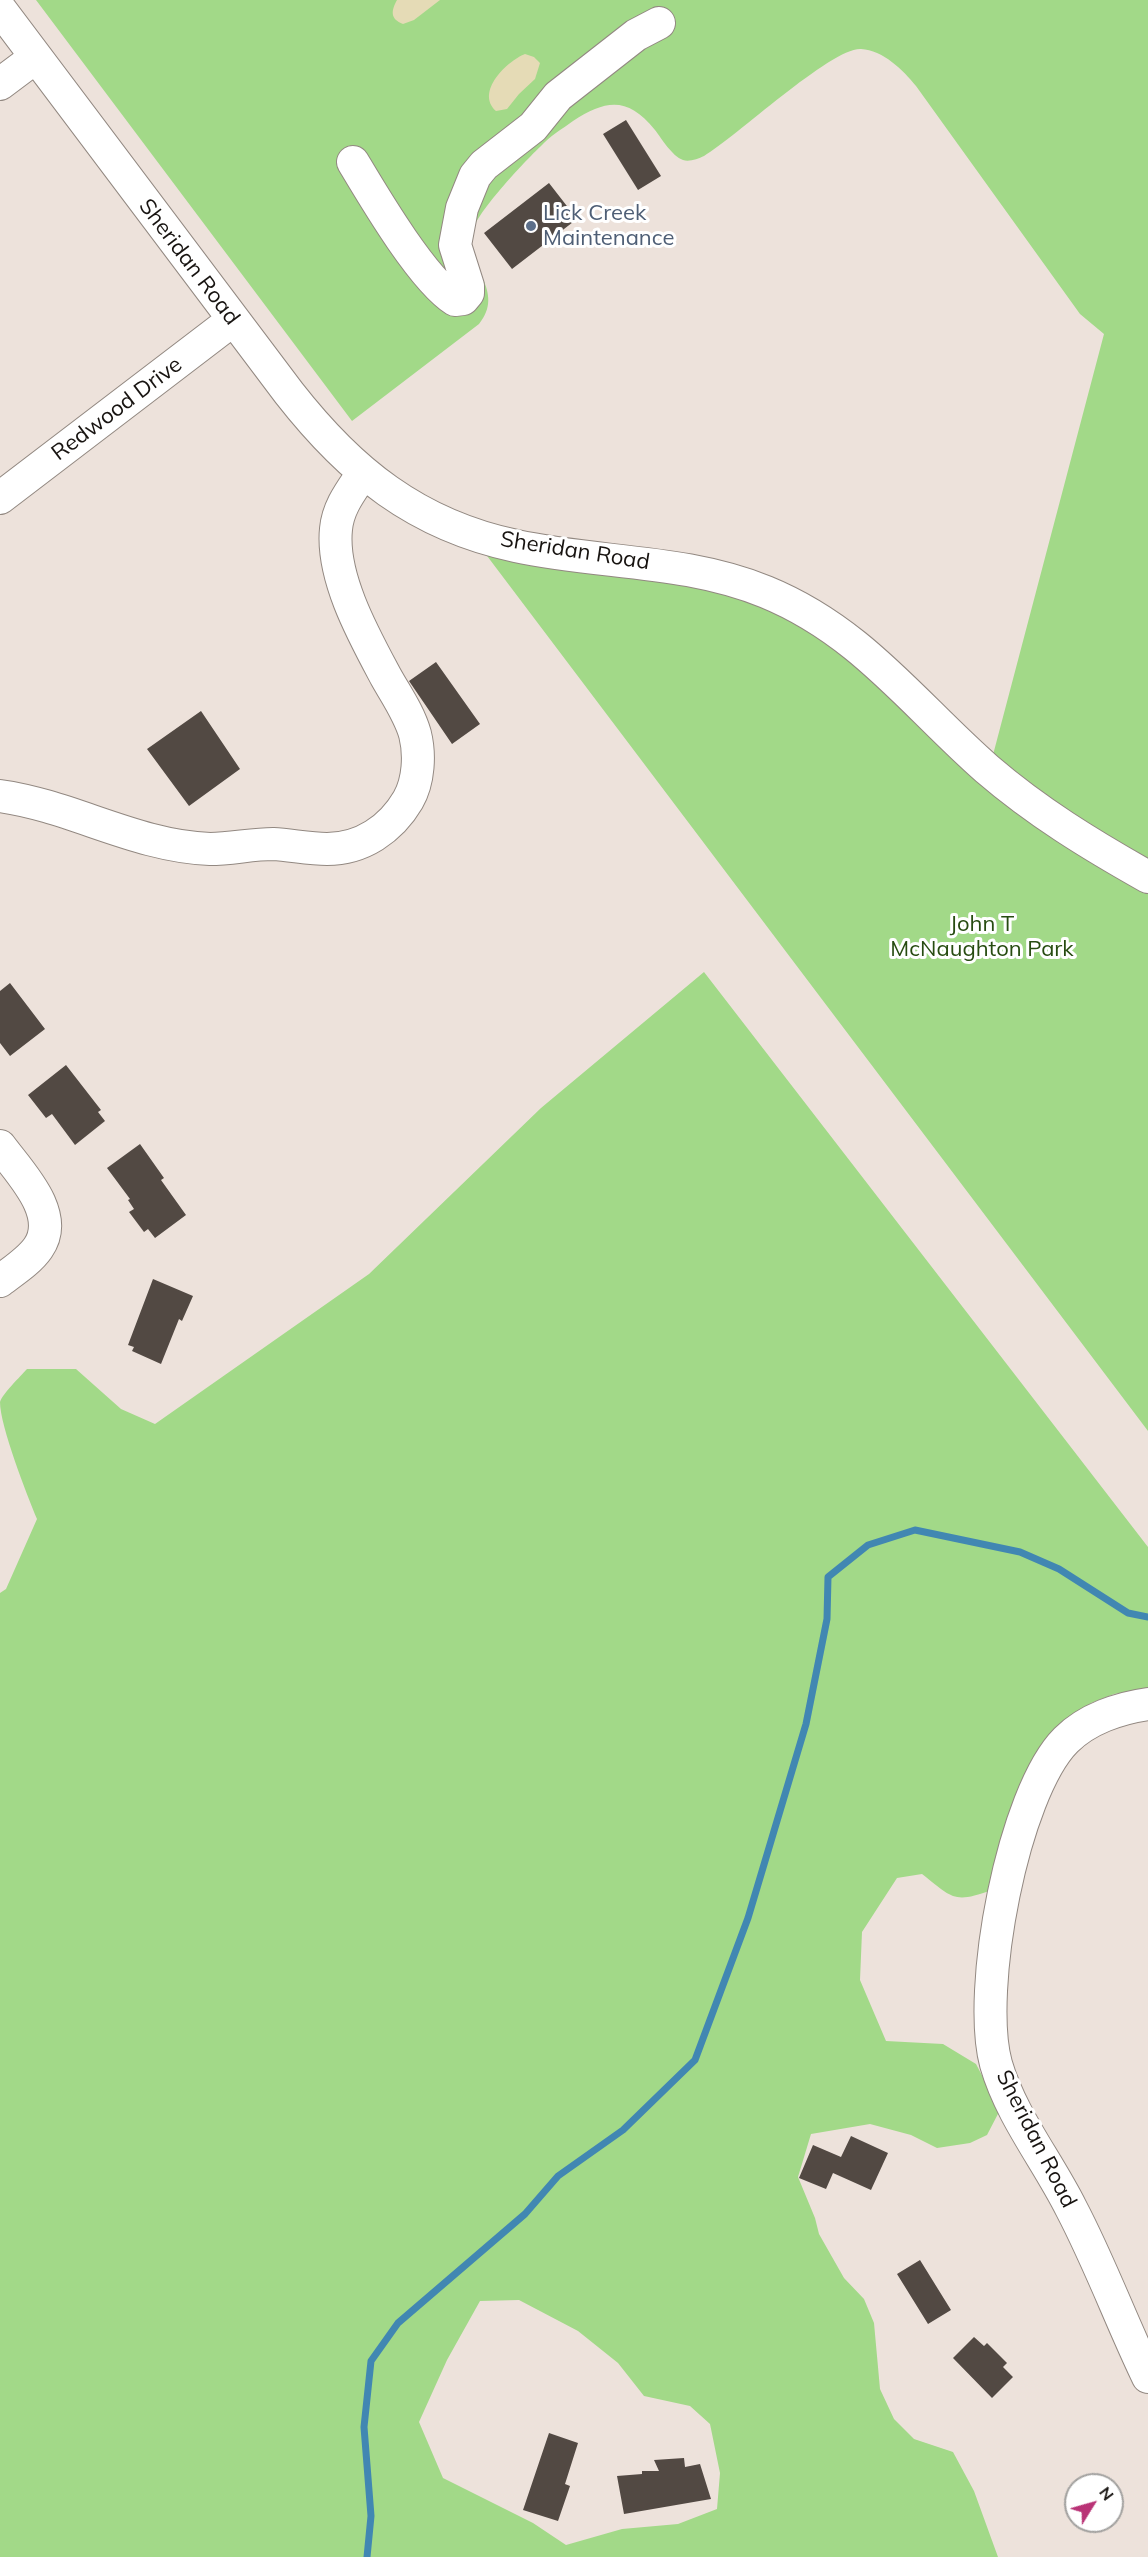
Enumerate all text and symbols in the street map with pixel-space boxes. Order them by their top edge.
street label: Sheridan Road [133,194,245,330]
place label: Lick Creek Maintenance [543,200,674,252]
marker: Lick Creek Maintenance [524,219,538,233]
street label: Redwood Drive [47,351,187,467]
street label: Sheridan Road [498,526,652,576]
park label: John T McNaughton Park [890,911,1074,962]
street label: Sheridan Road [990,2066,1082,2212]
north arrow [1064,2473,1124,2533]
text: N [1095,2483,1118,2504]

